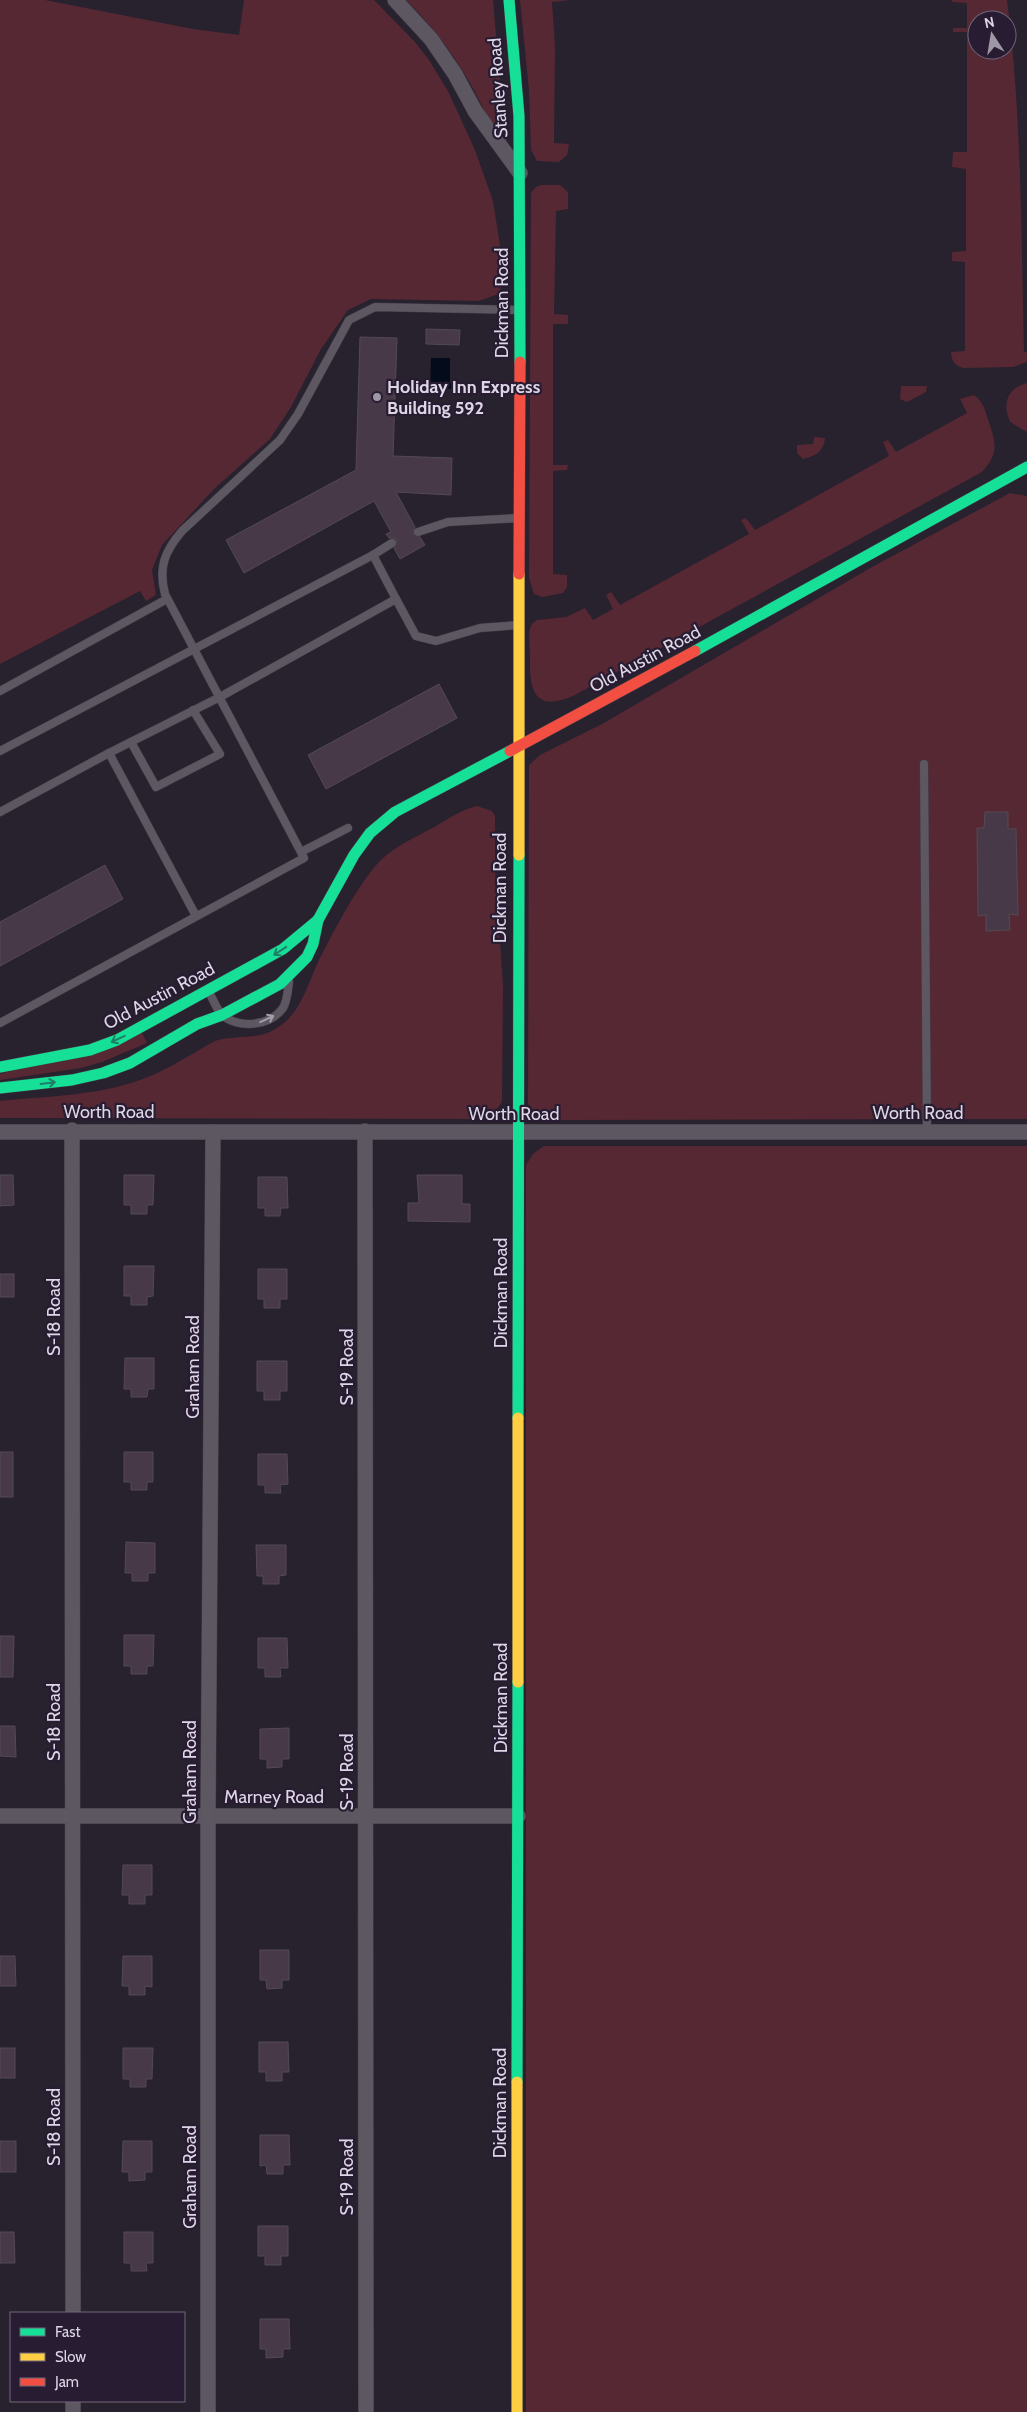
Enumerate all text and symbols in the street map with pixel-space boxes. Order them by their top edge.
north arrow [967,10,1017,60]
text: N [983,12,996,32]
street label: Stanley Road [484,37,512,139]
street label: Dickman Road [491,248,513,358]
place label: Holiday Inn Express Building 592 [387,376,541,419]
marker: Holiday Inn Express Building 592 [371,391,383,403]
street label: Old Austin Road [586,620,704,698]
street label: Dickman Road [489,833,511,943]
one-way arrow [273,946,287,956]
street label: Old Austin Road [100,957,218,1035]
one-way arrow [259,1014,274,1023]
one-way arrow [111,1034,126,1044]
one-way arrow [40,1078,56,1088]
street label: Worth Road [64,1101,154,1123]
street label: Worth Road [873,1102,963,1124]
street label: Worth Road [469,1103,559,1125]
street label: Dickman Road [490,1238,512,1348]
street label: S-18 Road [43,1278,65,1356]
street label: Graham Road [182,1315,204,1419]
street label: S-19 Road [336,1328,358,1406]
street label: Dickman Road [490,1643,512,1753]
street label: S-18 Road [43,1683,65,1761]
street label: Graham Road [179,1720,201,1824]
street label: S-19 Road [336,1733,358,1811]
street label: Marney Road [224,1786,324,1808]
street label: Dickman Road [489,2048,511,2158]
street label: S-18 Road [43,2088,65,2166]
street label: Graham Road [179,2125,201,2229]
street label: S-19 Road [336,2138,358,2216]
legend [10,2312,185,2402]
text: Fast [55,2323,80,2341]
text: Slow [55,2348,86,2366]
text: Jam [54,2373,79,2391]

